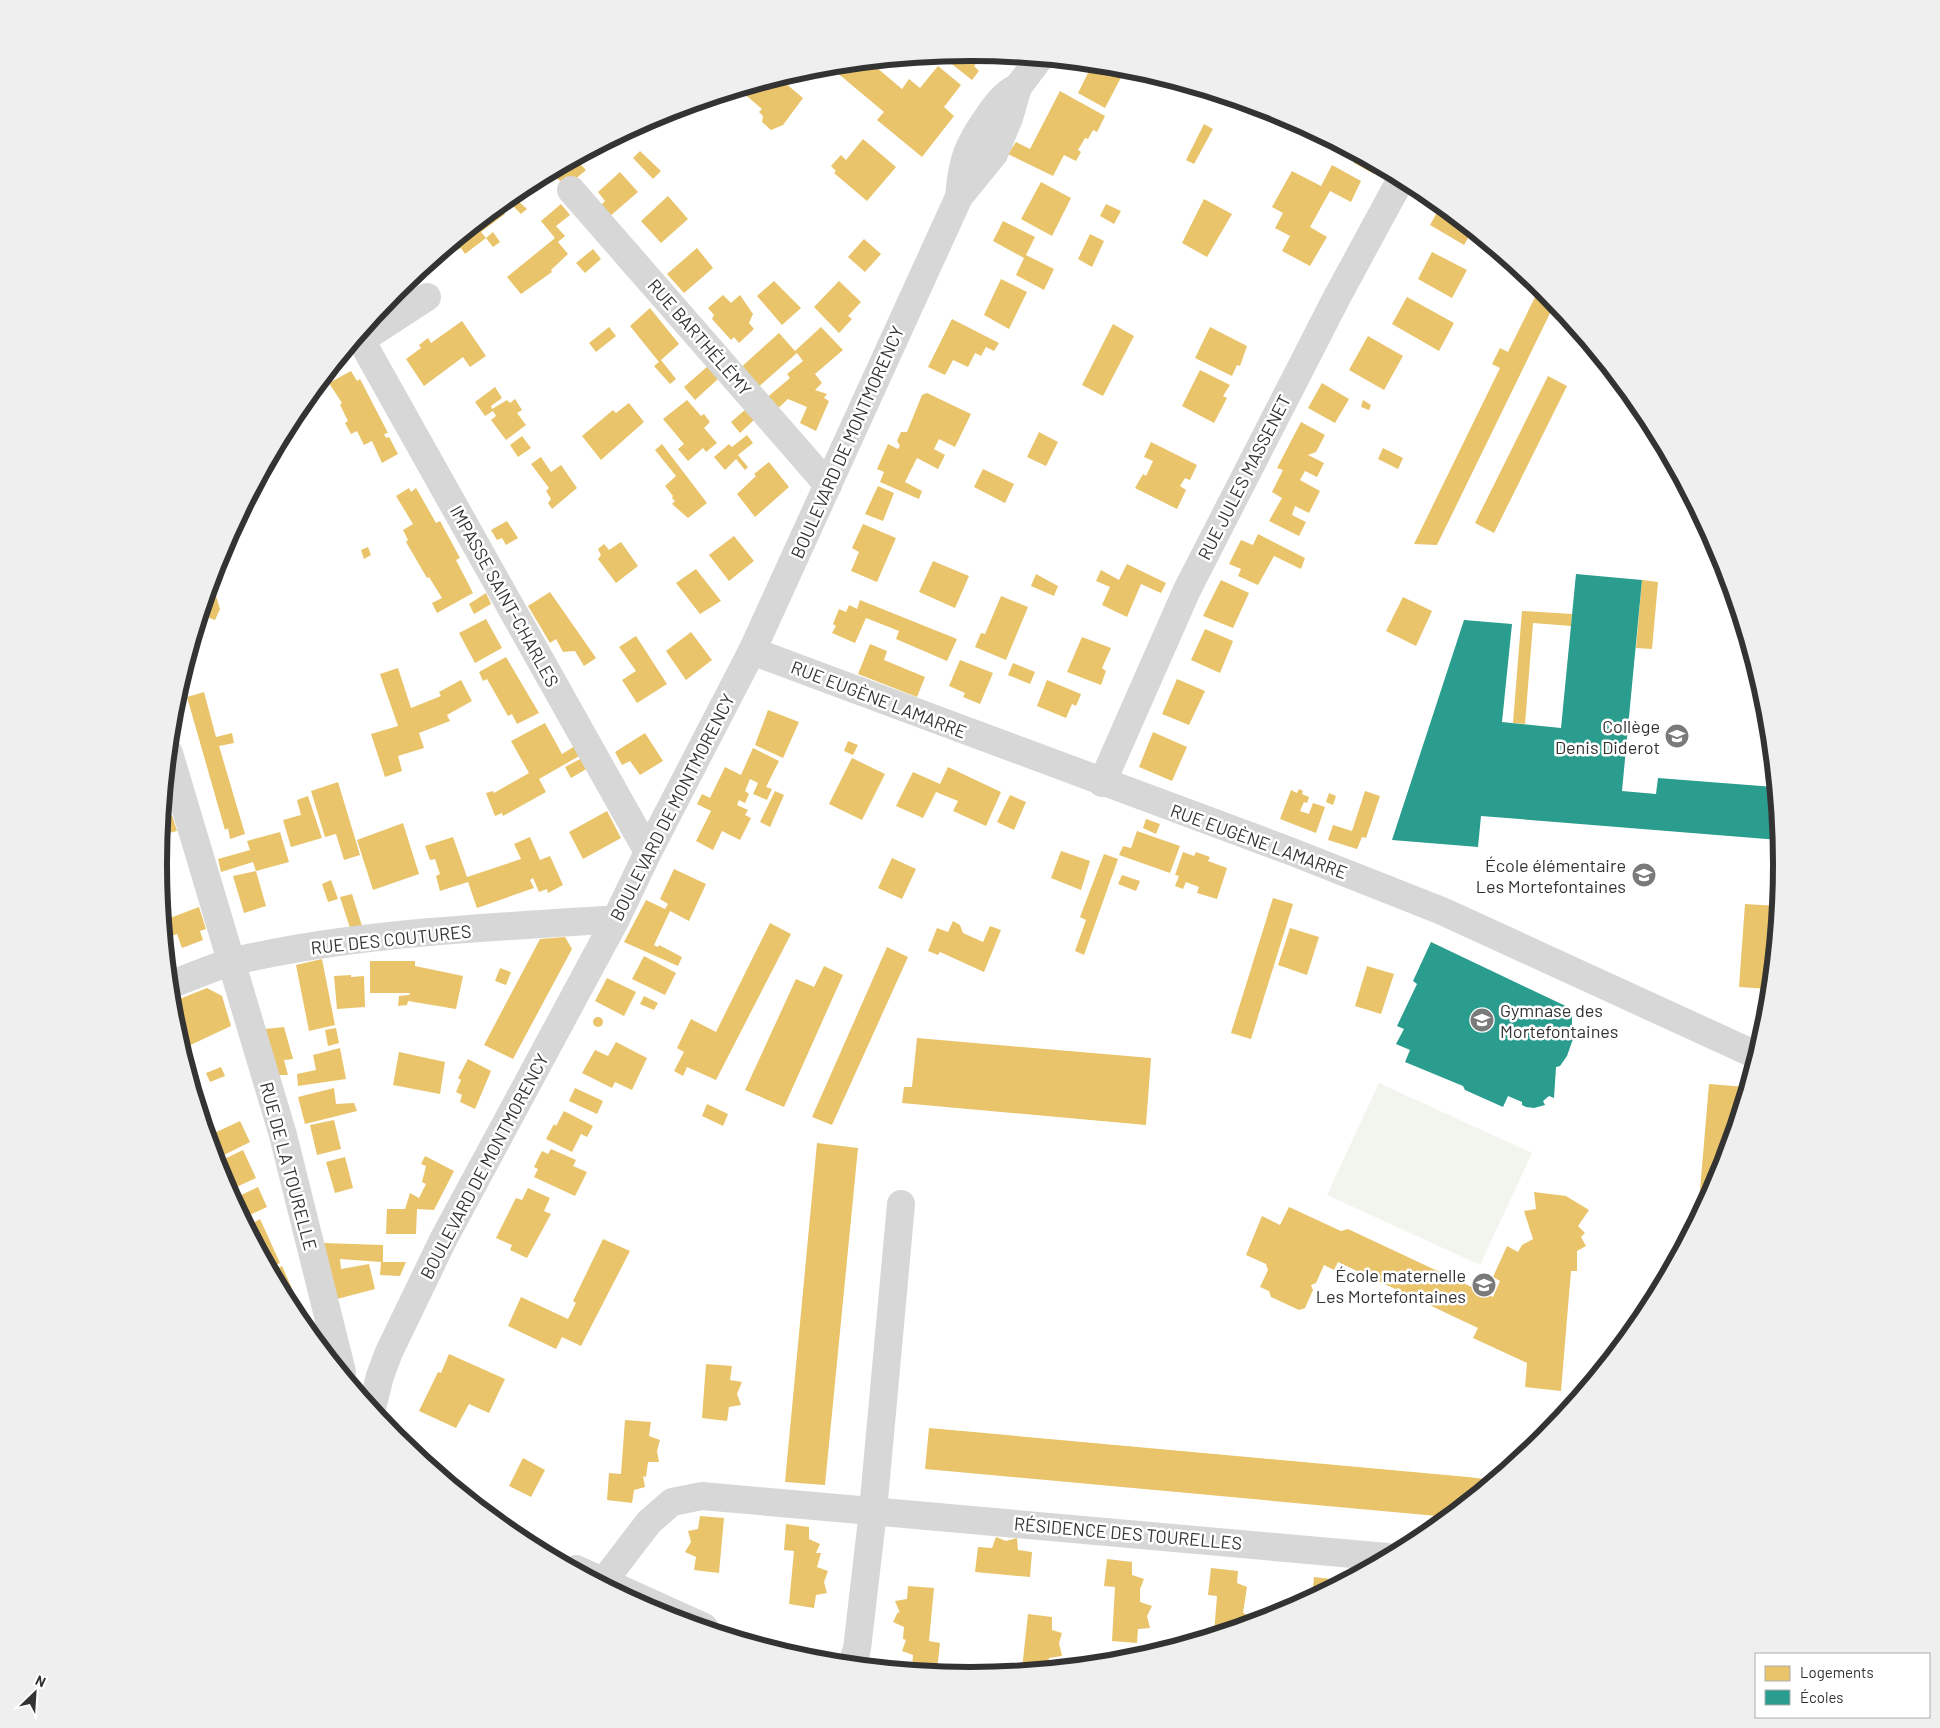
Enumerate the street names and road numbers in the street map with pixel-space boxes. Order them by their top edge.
street label: RUE BARTHÉLÉMY [643,274,757,400]
street label: BOULEVARD DE MONTMORENCY [786,322,908,562]
street label: RUE JULES MASSENET [1193,391,1295,563]
street label: IMPASSE SAINT-CHARLES [446,501,564,691]
street label: RUE EUGÈNE LAMARRE [788,655,970,743]
street label: BOULEVARD DE MONTMORENCY [605,690,739,924]
street label: RUE EUGÈNE LAMARRE [1168,799,1350,883]
street label: RUE DES COUTURES [310,920,472,958]
street label: BOULEVARD DE MONTMORENCY [415,1049,553,1283]
street label: RUE DE LA TOURELLE [256,1079,322,1253]
street label: RÉSIDENCE DES TOURELLES [1013,1512,1243,1554]

